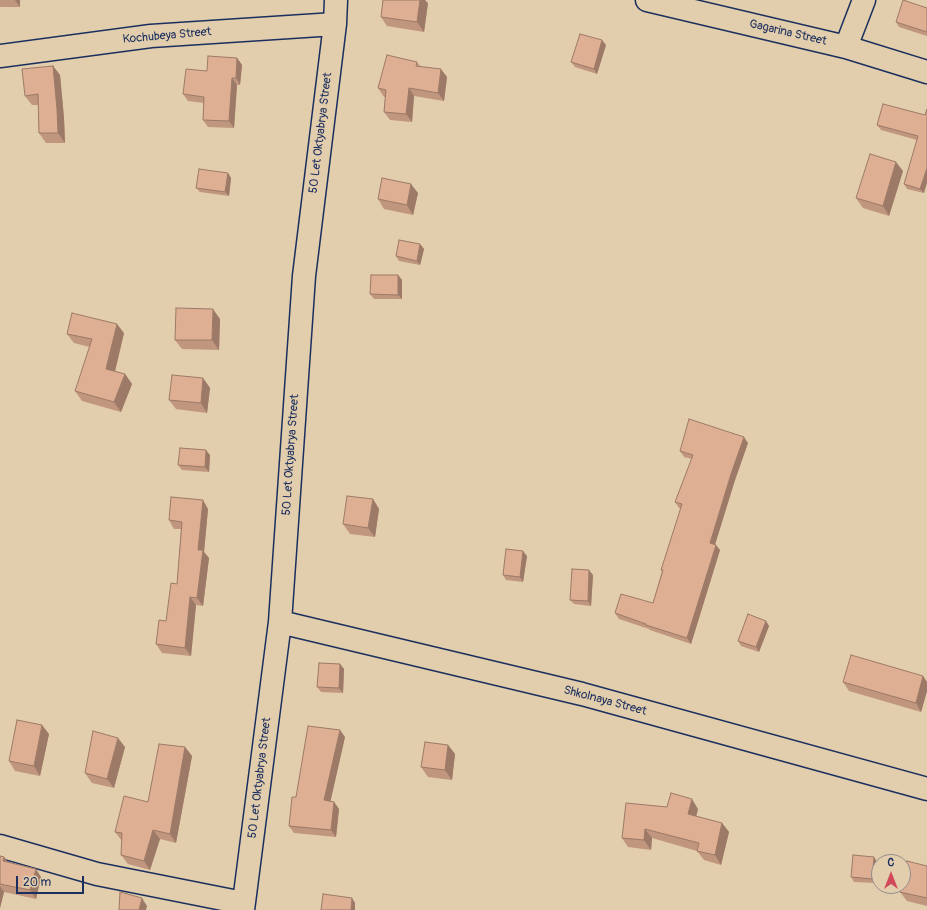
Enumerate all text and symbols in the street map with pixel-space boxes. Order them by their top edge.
street label: Gagarina Street [748,17,828,49]
street label: Kochubeya Street [122,25,212,47]
street label: 50 Let Oktyabrya Street [306,72,336,194]
street label: 50 Let Oktyabrya Street [280,394,302,516]
street label: Shkolnaya Street [562,683,648,719]
street label: 50 Let Oktyabrya Street [245,717,275,839]
north arrow [871,854,911,894]
text: С [888,856,894,869]
scale bar [18,868,86,894]
text: 20 m [23,875,51,890]

